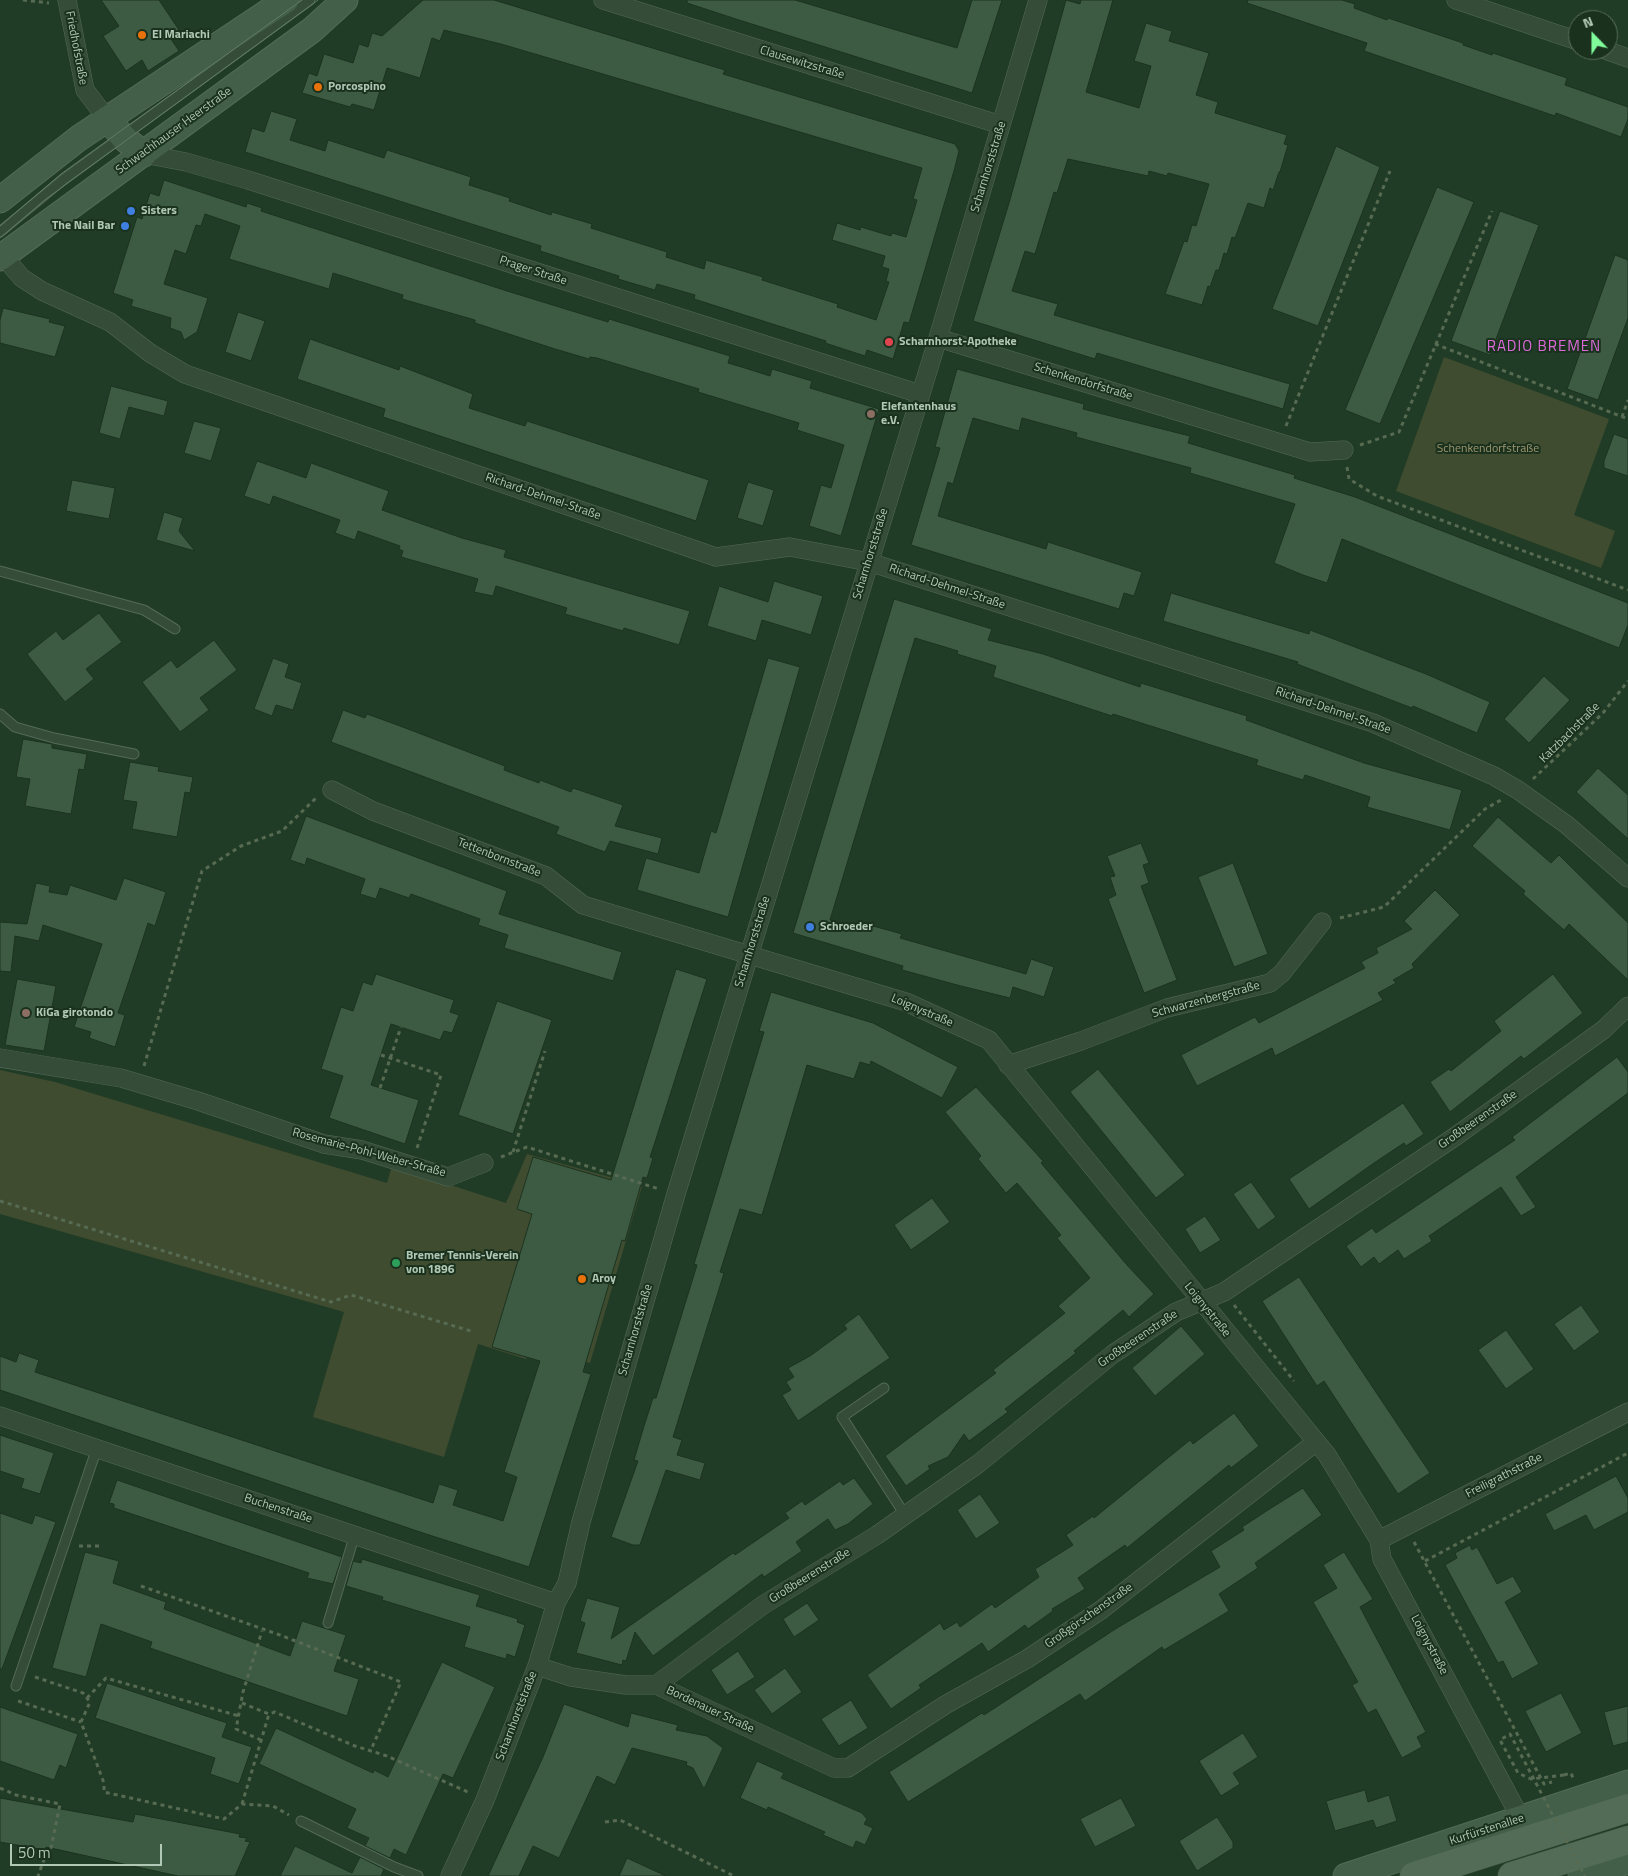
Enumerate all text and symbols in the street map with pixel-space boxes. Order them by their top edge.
street label: Friedhofstraße [62,10,90,86]
north arrow [1568,10,1618,60]
text: N [1579,10,1596,33]
place label: El Mariachi [152,28,210,42]
marker: El Mariachi [136,29,148,41]
street label: Clausewitzstraße [758,43,846,83]
place label: Porcospino [328,80,386,94]
marker: Porcospino [312,81,324,93]
street label: Schwachhauser Heerstraße [113,84,235,178]
street label: Scharnhorststraße [968,120,1010,214]
place label: Sisters [141,204,177,218]
marker: Sisters [125,205,137,217]
place label: The Nail Bar [52,219,115,233]
marker: The Nail Bar [119,220,131,232]
street label: Prager Straße [497,253,569,289]
place label: Scharnhorst-Apotheke [899,335,1017,349]
marker: Scharnhorst-Apotheke [883,336,895,348]
district label: RADIO BREMEN [1485,338,1603,356]
street label: Schenkendorfstraße [1032,360,1134,404]
place label: Elefantenhaus e.V. [881,400,956,428]
marker: Elefantenhaus e.V. [865,408,877,420]
park label: Schenkendorfstraße [1437,442,1539,456]
street label: Richard-Dehmel-Straße [483,470,603,524]
street label: Scharnhorststraße [850,507,892,601]
street label: Richard-Dehmel-Straße [887,561,1007,613]
street label: Richard-Dehmel-Straße [1273,684,1393,738]
street label: Katzbachstraße [1537,700,1603,766]
street label: Tettenbornstraße [455,835,543,881]
street label: Scharnhorststraße [732,895,774,989]
place label: Schroeder [820,920,873,934]
marker: Schroeder [804,921,816,933]
street label: Schwarzenbergstraße [1151,979,1261,1021]
street label: Loignystraße [889,992,955,1030]
place label: KiGa girotondo [36,1006,113,1020]
marker: KiGa girotondo [20,1007,32,1019]
street label: Großbeerenstraße [1436,1088,1520,1152]
street label: Rosemarie-Pohl-Weber-Straße [291,1126,447,1180]
place label: Bremer Tennis-Verein von 1896 [406,1249,519,1277]
marker: Bremer Tennis-Verein von 1896 [390,1257,402,1269]
place label: Aroy [592,1272,616,1286]
marker: Aroy [576,1273,588,1285]
street label: Loignystraße [1181,1280,1233,1340]
street label: Scharnhorststraße [616,1283,656,1377]
street label: Großbeerenstraße [1096,1307,1180,1371]
street label: Freiligrathstraße [1463,1451,1545,1501]
street label: Buchenstraße [242,1491,314,1527]
street label: Großbeerenstraße [767,1545,853,1607]
street label: Großgörschenstraße [1042,1580,1136,1652]
street label: Loignystraße [1407,1613,1451,1677]
street label: Scharnhorststraße [493,1669,541,1763]
street label: Bordenauer Straße [664,1683,756,1737]
street label: Kurfürstenallee [1448,1811,1526,1849]
scale bar [12,1834,165,1866]
text: 50 m [18,1841,51,1864]

